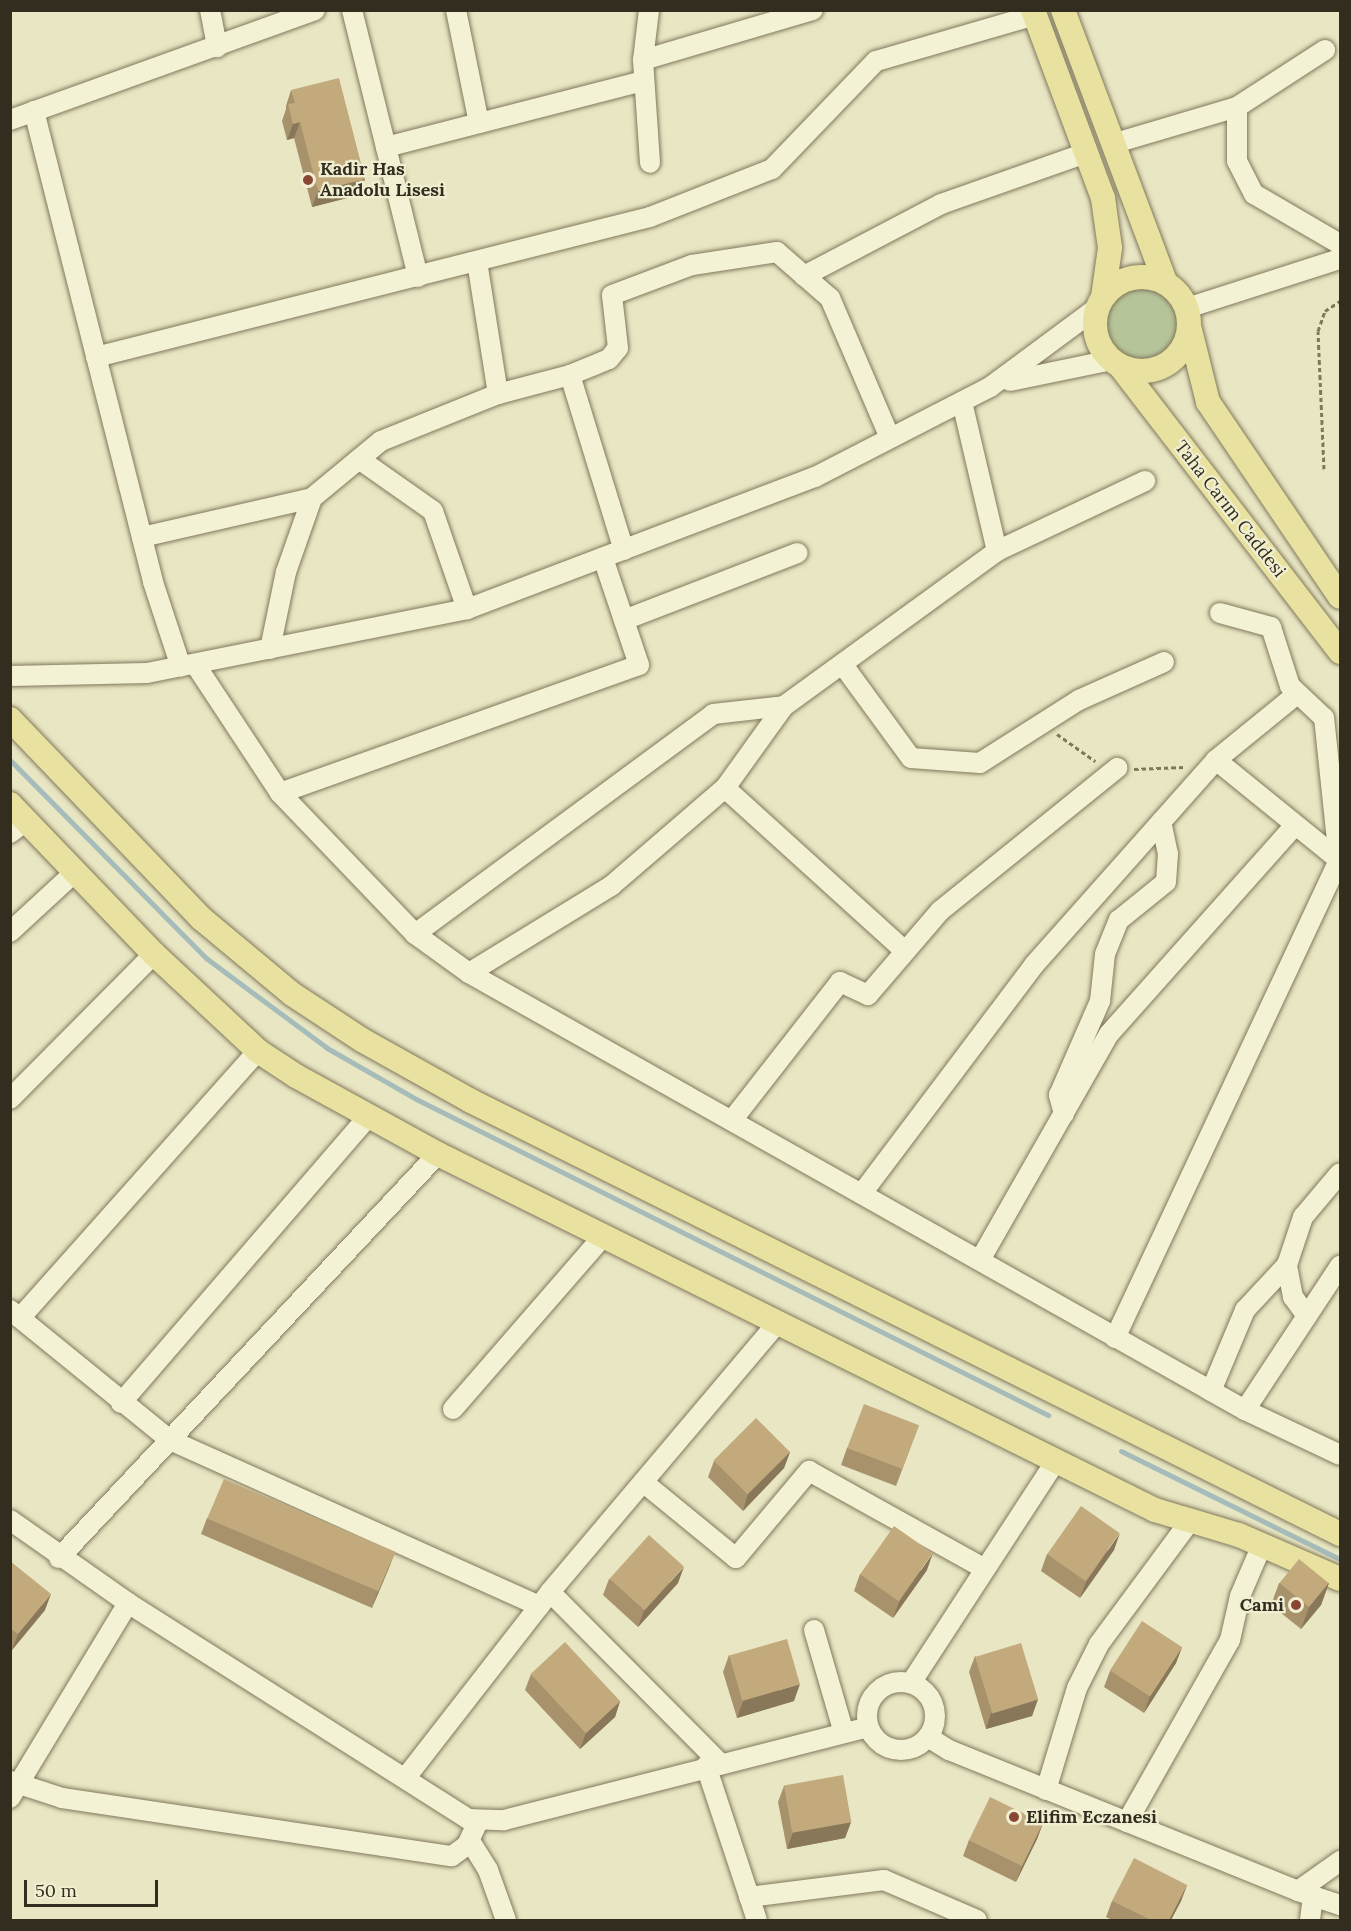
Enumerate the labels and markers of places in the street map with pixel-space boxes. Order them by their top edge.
place label: Kadir Has Anadolu Lisesi [320,159,445,201]
marker: Kadir Has Anadolu Lisesi [301,173,315,187]
place label: Cami [1240,1594,1284,1616]
marker: Cami [1289,1598,1303,1612]
place label: Elifim Eczanesi [1026,1806,1157,1828]
marker: Elifim Eczanesi [1007,1810,1021,1824]

